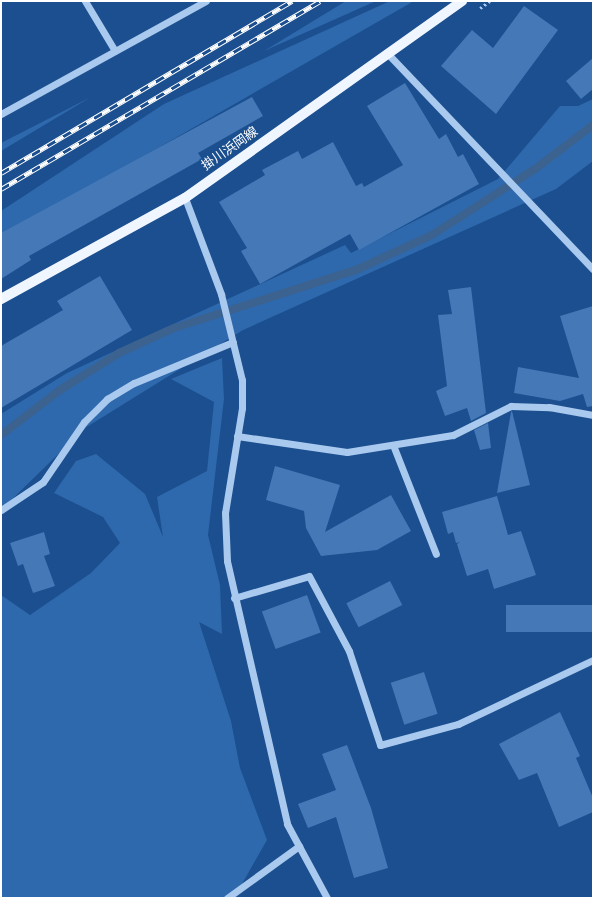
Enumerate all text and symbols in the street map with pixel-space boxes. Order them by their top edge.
street label: 掛川浜岡線 [199,124,261,174]

